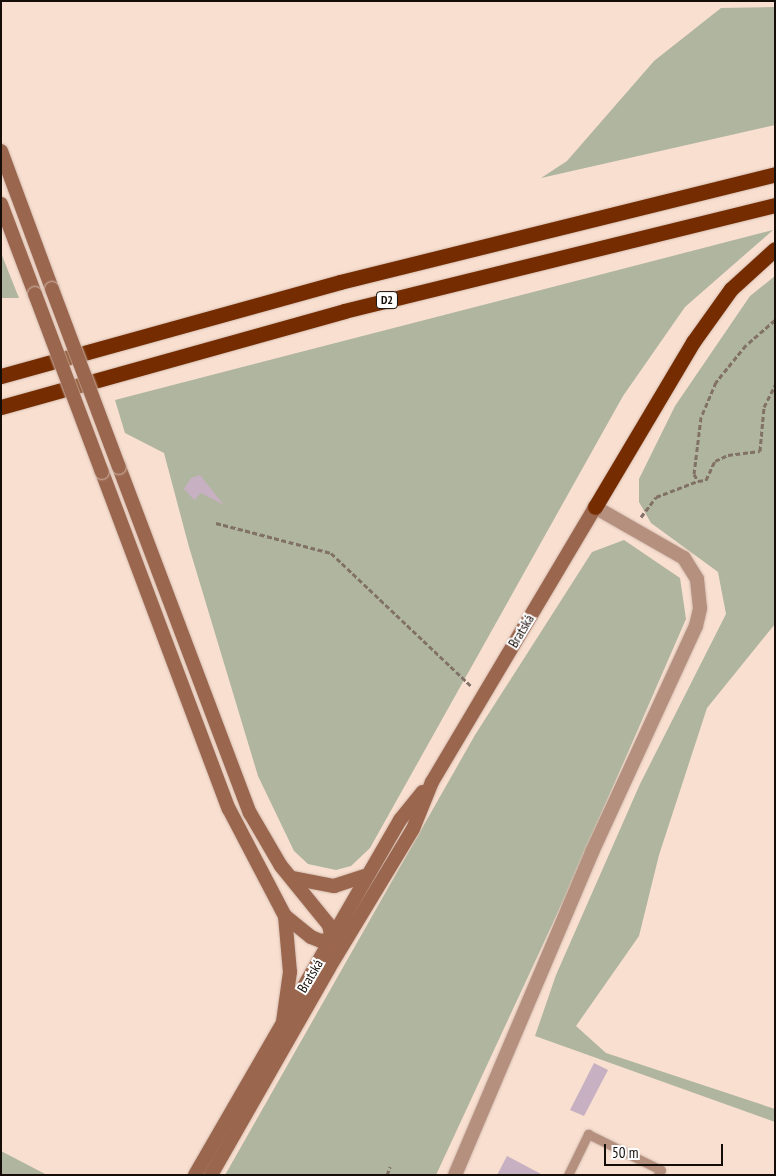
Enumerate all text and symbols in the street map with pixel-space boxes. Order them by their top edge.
road number: D2 [376,290,398,310]
street label: Bratská [505,611,537,651]
street label: Bratská [294,956,326,996]
scale bar [606,1134,725,1166]
text: 50 m [612,1143,638,1162]

